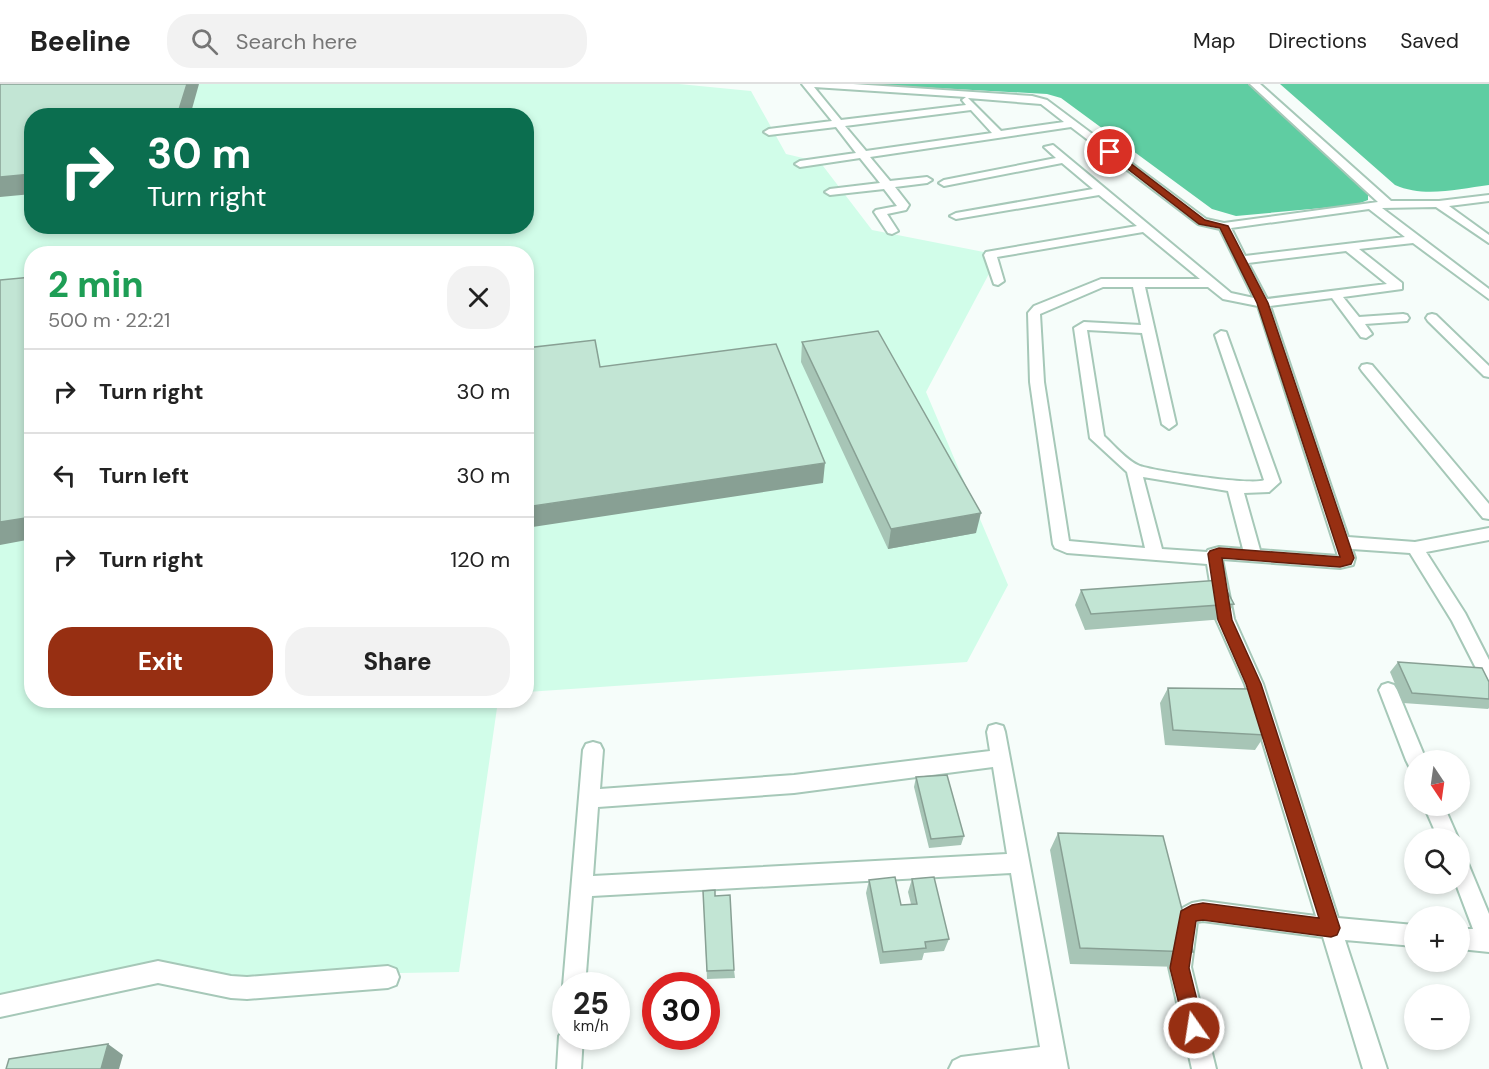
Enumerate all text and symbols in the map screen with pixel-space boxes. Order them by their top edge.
search box [167,14,587,68]
text: Beeline [30,23,131,60]
icon: search [188,25,221,58]
text: Search here [236,27,357,56]
text: Map [1193,27,1235,55]
text: Directions [1268,27,1367,55]
text: Saved [1400,27,1459,55]
text: 30 m [147,126,251,181]
pin [1084,126,1135,177]
icon: right [48,132,126,210]
icon: arrive [1093,135,1126,168]
text: Turn right [147,179,267,214]
text: 2 min [48,261,144,308]
button: close [447,266,510,329]
text: 500 m · 22:21 [48,307,170,333]
icon: right [48,375,81,408]
text: Turn right [99,377,204,406]
text: 30 m [456,377,510,406]
icon: left [48,459,81,492]
text: Turn left [99,461,189,490]
text: 30 m [456,461,510,490]
icon: right [48,543,81,576]
text: Turn right [99,545,204,574]
text: 120 m [450,545,510,574]
button: Exit [48,627,273,696]
button: Share [285,627,510,696]
north arrow [1404,750,1470,816]
map controls [1404,750,1470,1050]
button: search [1404,828,1470,894]
button: + [1404,906,1470,972]
speed limit sign: 30 [642,972,720,1050]
text: 25 [573,984,609,1023]
button: − [1404,984,1470,1050]
position arrow [1162,996,1226,1060]
text: km/h [573,1016,609,1036]

